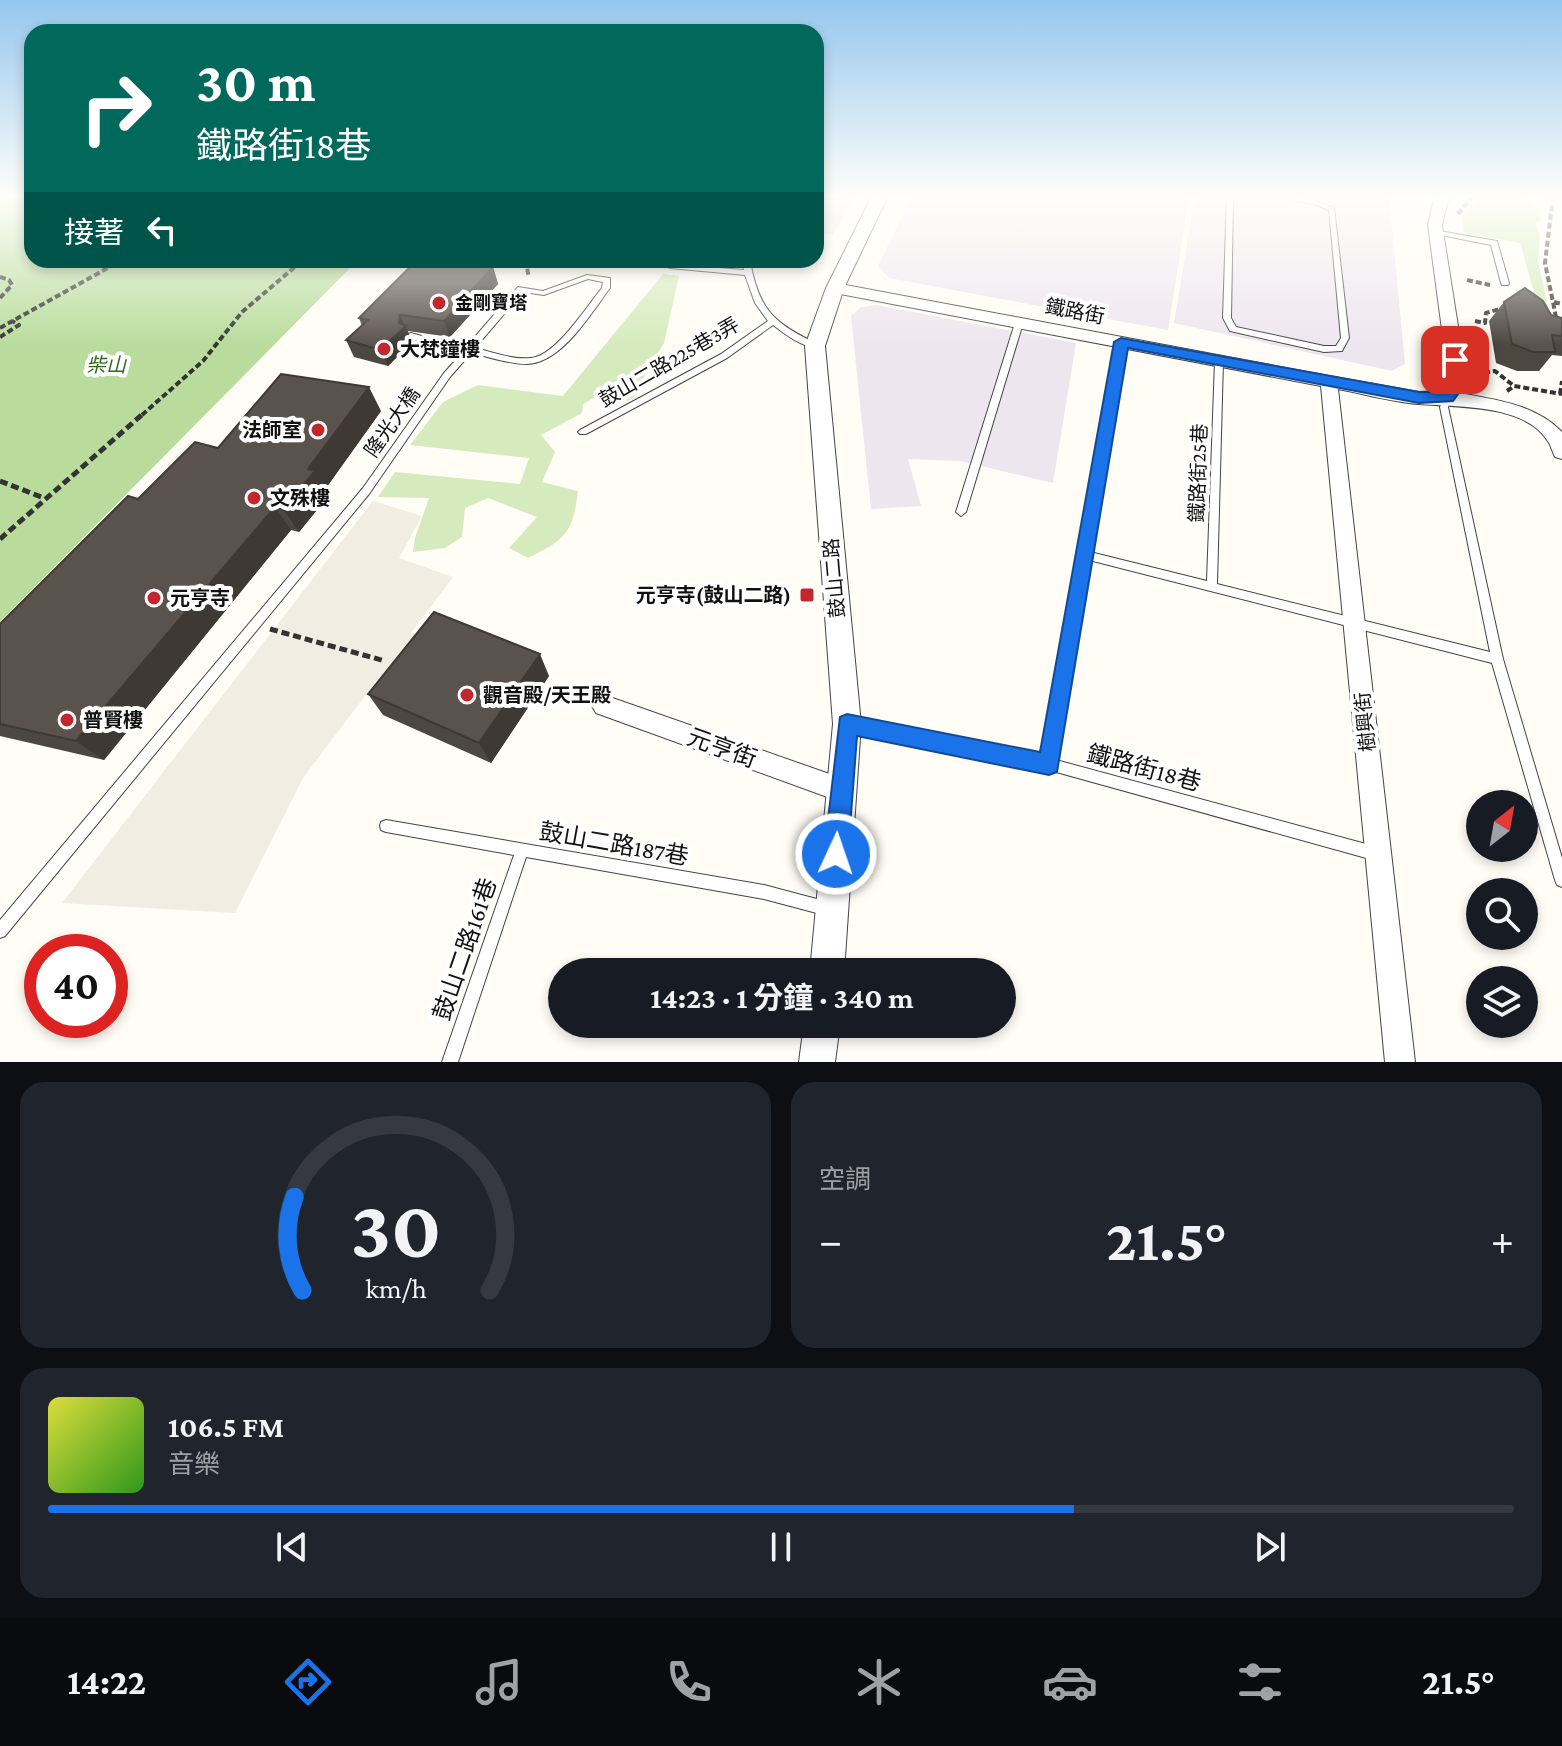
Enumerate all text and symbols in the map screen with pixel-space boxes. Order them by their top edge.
text: 30 m [196,51,316,113]
icon: right [64,56,168,160]
text: 鐵路街18巷 [196,126,371,166]
icon: left [140,208,184,252]
text: 接著 [64,216,124,249]
place label: 金剛寶塔 [455,292,527,313]
marker: 金剛寶塔 [430,294,448,312]
street label: 鐵路街 [1043,294,1107,328]
street label: 鼓山二路225巷3弄 [595,313,743,411]
pin [1421,326,1489,394]
place label: 大梵鐘樓 [400,338,480,360]
icon: arrive [1433,338,1477,382]
marker: 大梵鐘樓 [375,340,393,358]
park label: 柴山 [86,354,128,376]
street label: 隆光大橋 [360,383,424,461]
place label: 法師室 [242,419,302,441]
marker: 法師室 [309,421,327,439]
street label: 鐵路街25巷 [1185,423,1211,523]
place label: 文殊樓 [270,487,330,509]
marker: 文殊樓 [245,489,263,507]
street label: 鼓山二路 [820,537,848,619]
place label: 元亨寺(鼓山二路) [636,584,791,607]
marker: 元亨寺(鼓山二路) [798,586,816,604]
place label: 元亨寺 [170,587,230,609]
marker: 元亨寺 [145,589,163,607]
place label: 觀音殿/天王殿 [483,684,611,706]
marker: 觀音殿/天王殿 [458,686,476,704]
street label: 樹興街 [1351,691,1379,753]
place label: 普賢樓 [83,709,143,731]
marker: 普賢樓 [58,711,76,729]
street label: 元亨街 [684,723,761,773]
street label: 鐵路街18巷 [1084,739,1204,796]
north arrow [1466,790,1538,862]
map controls [1466,790,1538,1038]
position arrow [794,812,878,896]
street label: 鼓山二路187巷 [537,817,691,870]
street label: 鼓山二路161巷 [428,874,501,1023]
button: search [1466,878,1538,950]
speed limit sign: 40 [24,934,128,1038]
button: layers [1466,966,1538,1038]
text: 14:23 · 1 分鐘 · 340 m [650,981,914,1014]
text: 空調 [819,1165,871,1194]
text: 30 [350,1182,441,1275]
text: 21.5° [1106,1206,1227,1273]
text: − [819,1216,842,1264]
text: + [1491,1216,1514,1264]
text: km/h [365,1272,426,1304]
text: 106.5 FM [168,1410,284,1443]
text: 音樂 [168,1450,220,1479]
icon: previous [270,1525,314,1569]
icon: pause [759,1525,803,1569]
icon: next [1248,1525,1292,1569]
icon: directions [280,1654,336,1710]
icon: music [471,1654,527,1710]
icon: phone [661,1654,717,1710]
icon: climate [851,1654,907,1710]
icon: car [1042,1654,1098,1710]
icon: filters [1232,1654,1288,1710]
text: 14:22 [67,1662,146,1702]
text: 21.5° [1422,1662,1495,1702]

